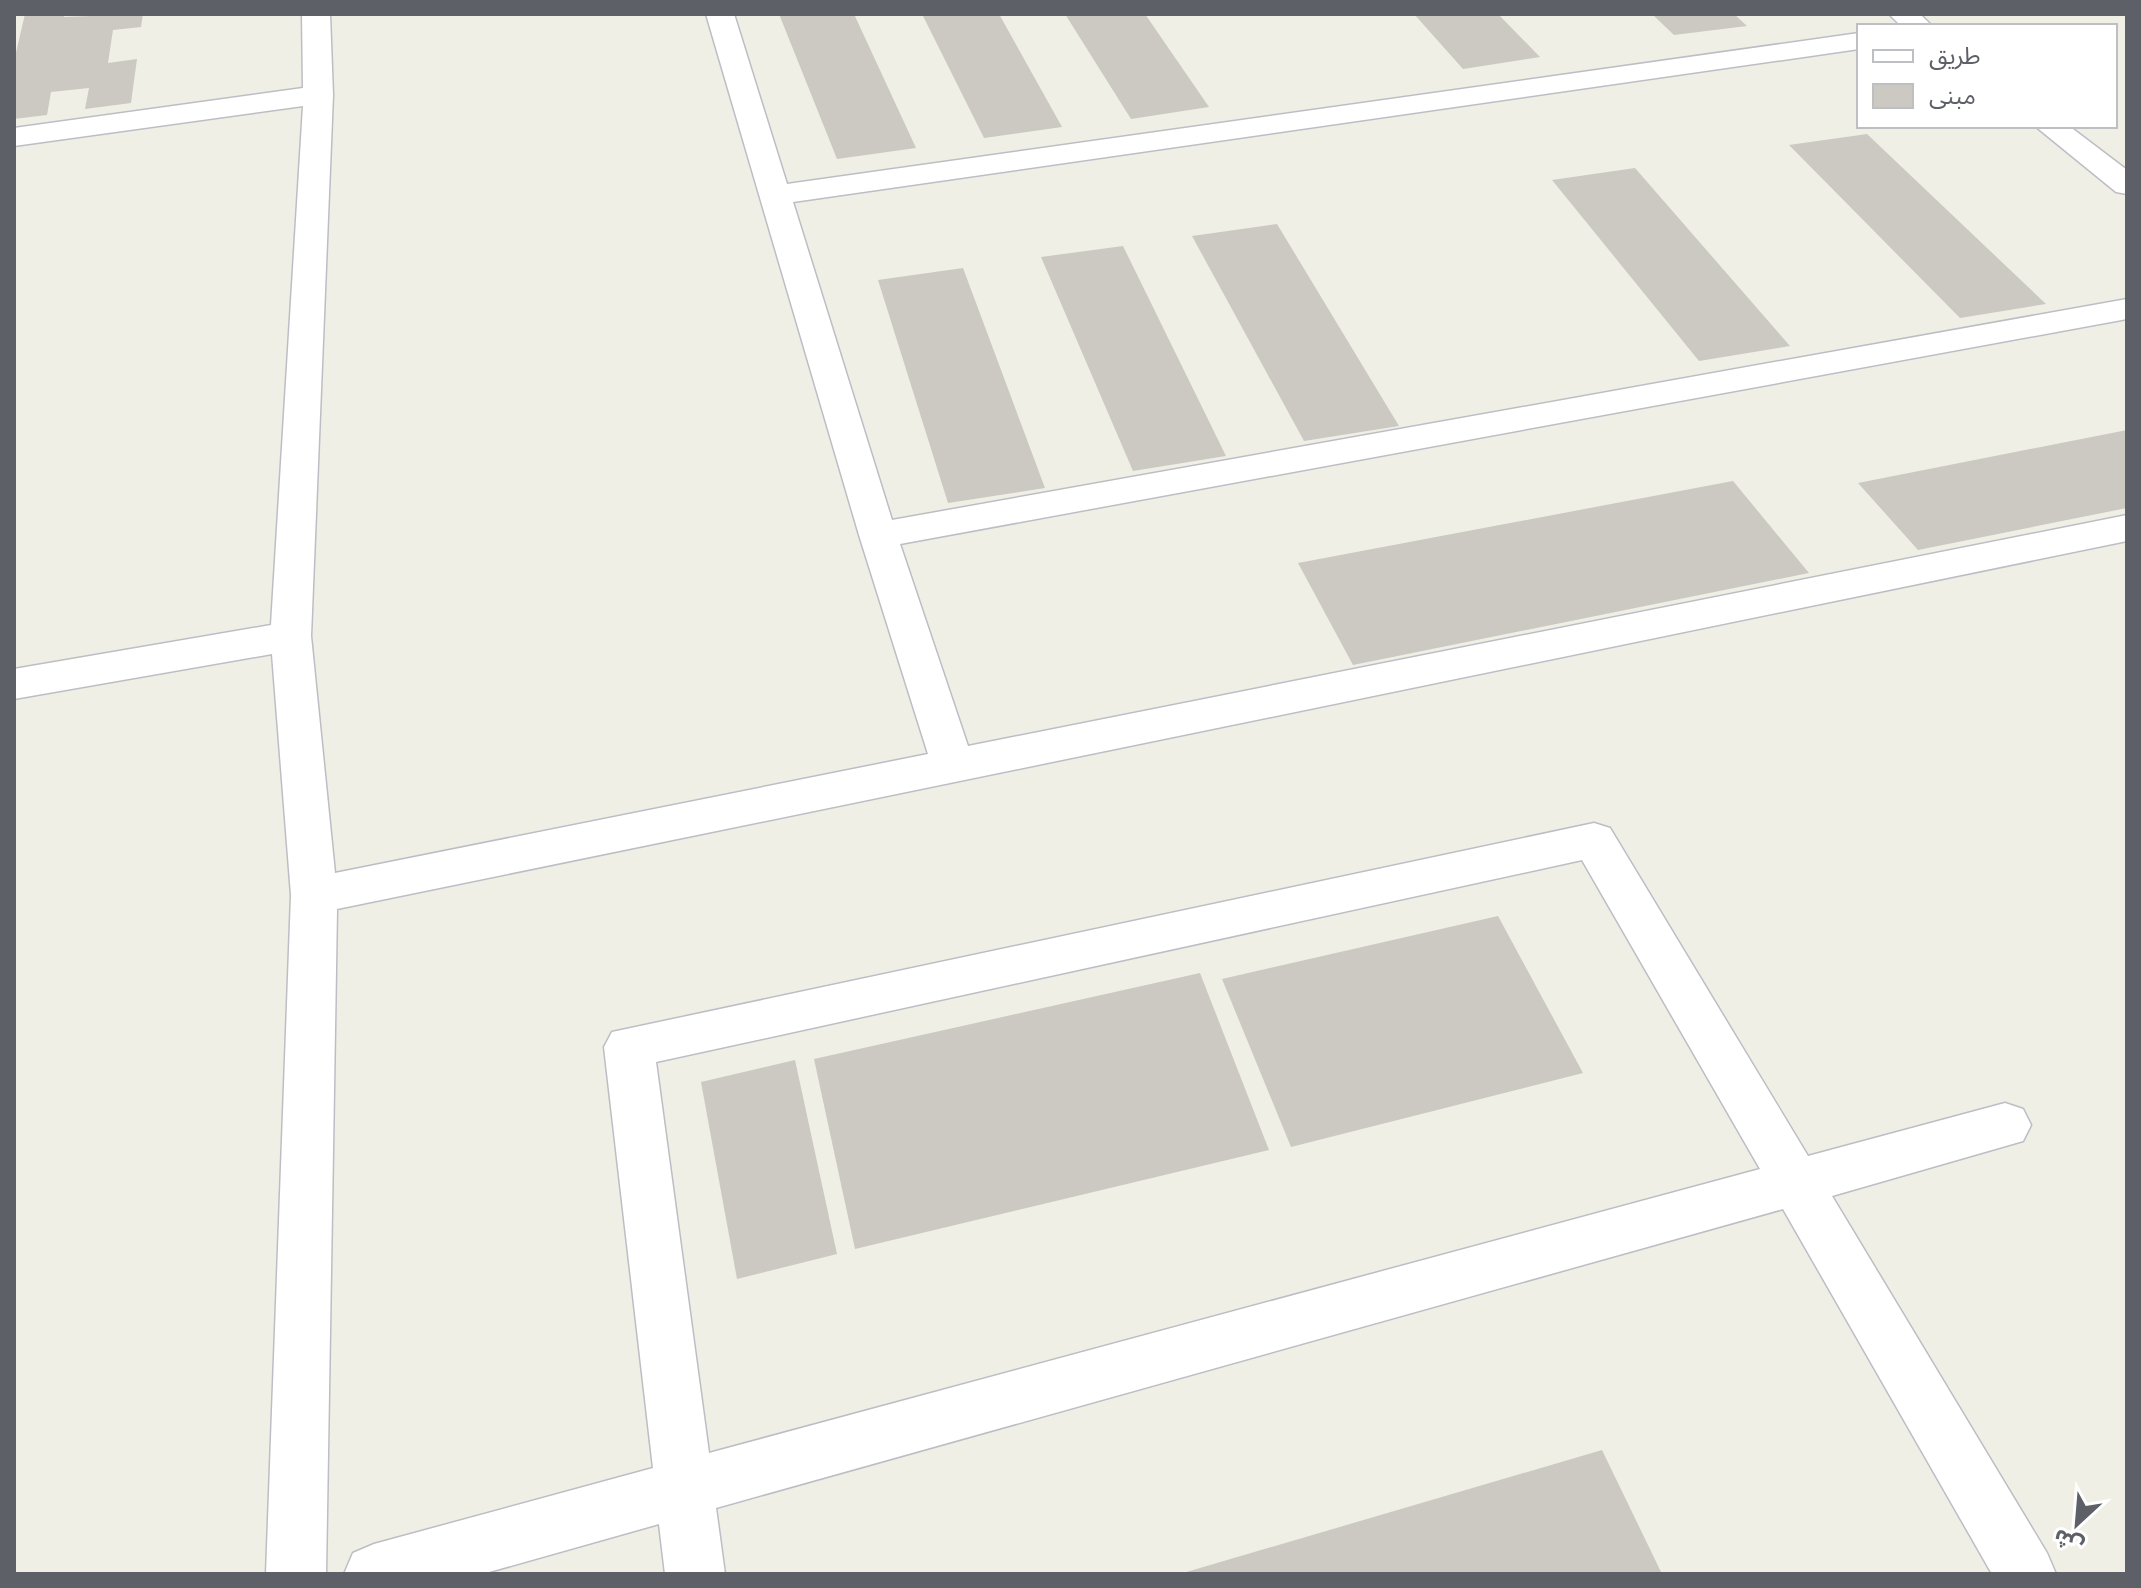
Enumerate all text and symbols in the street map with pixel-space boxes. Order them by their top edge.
legend [1857,24,2117,128]
text: طريق [1929,38,1981,71]
text: مبنى [1929,78,1976,111]
north arrow [2037,1484,2117,1564]
text: ش [2048,1523,2088,1563]

